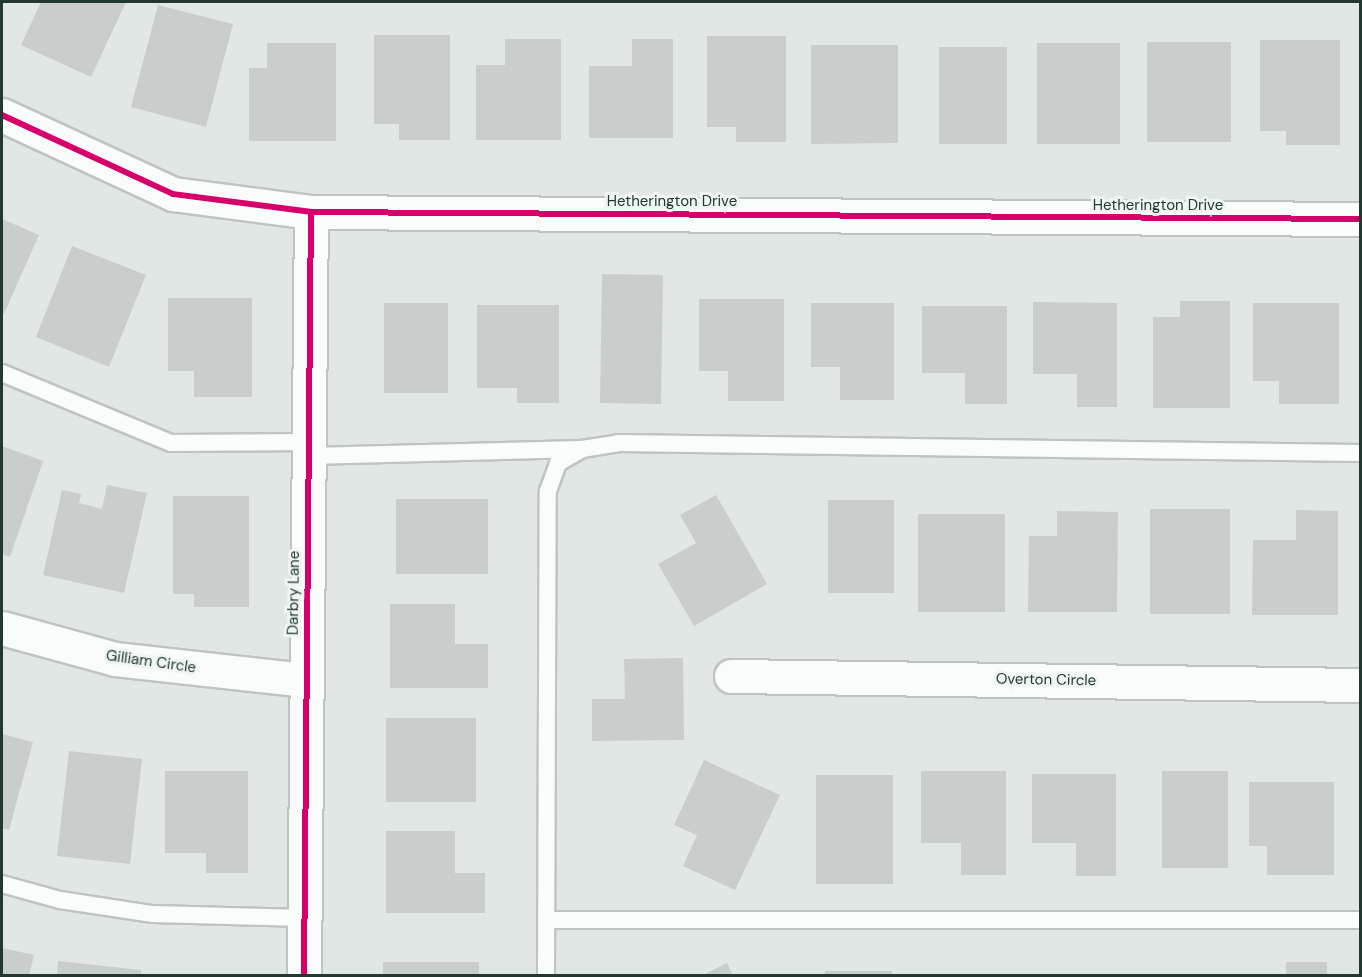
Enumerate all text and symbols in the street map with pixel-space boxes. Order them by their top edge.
street label: Hetherington Drive [607,193,737,211]
street label: Hetherington Drive [1093,197,1223,215]
street label: Darbry Lane [284,551,304,635]
street label: Gilliam Circle [105,647,197,677]
street label: Overton Circle [996,670,1096,690]

